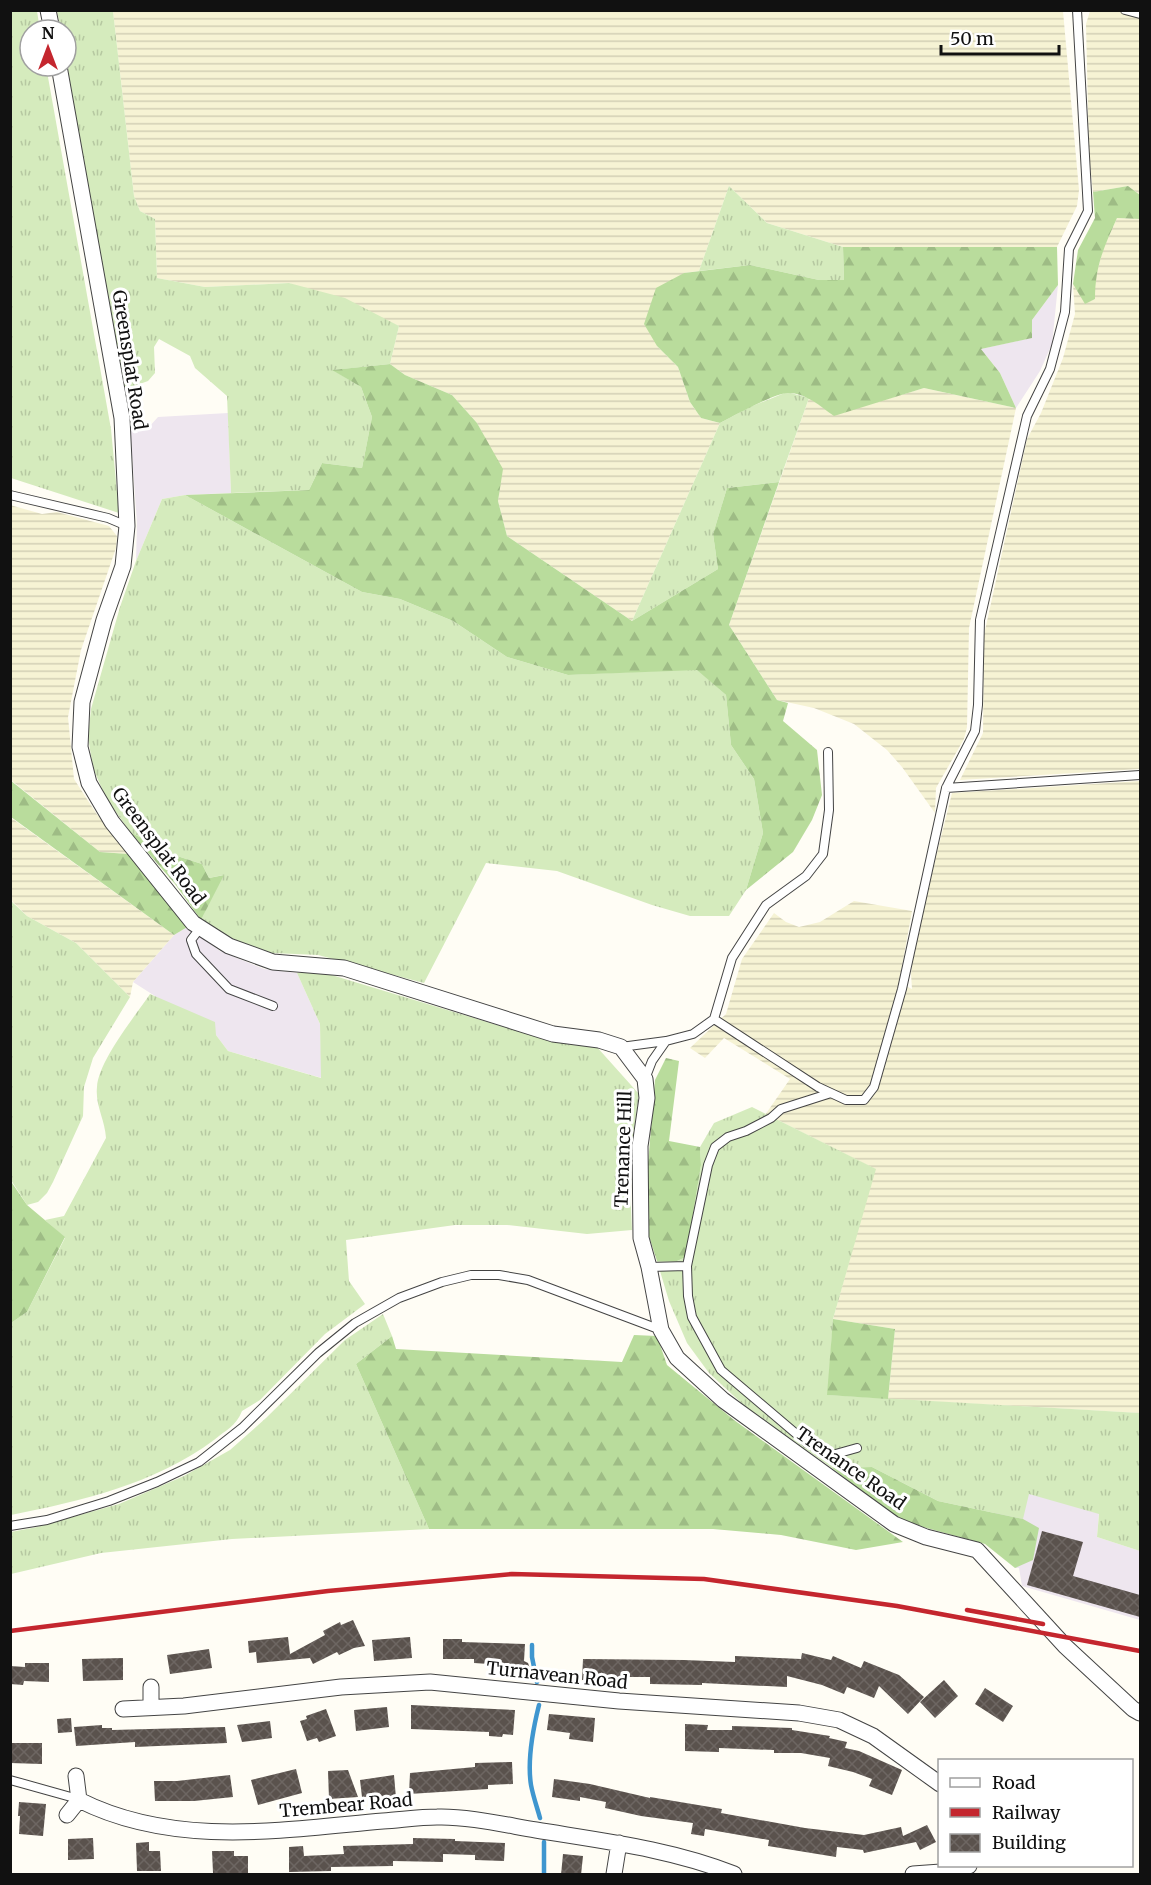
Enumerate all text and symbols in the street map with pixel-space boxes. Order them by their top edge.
north arrow [18,18,78,78]
scale bar [941,18,1060,56]
text: N [42,23,55,43]
text: 50 m [950,27,994,50]
street label: Greensplat Road [108,289,152,432]
street label: Greensplat Road [107,783,211,909]
street label: Trenance Hill [609,1090,637,1208]
street label: Trenance Road [791,1421,911,1515]
street label: Turnavean Road [485,1656,629,1694]
legend [938,1759,1133,1867]
text: Road [992,1771,1036,1794]
street label: Trembear Road [278,1788,414,1822]
text: Railway [992,1801,1061,1824]
text: Building [992,1831,1066,1854]

